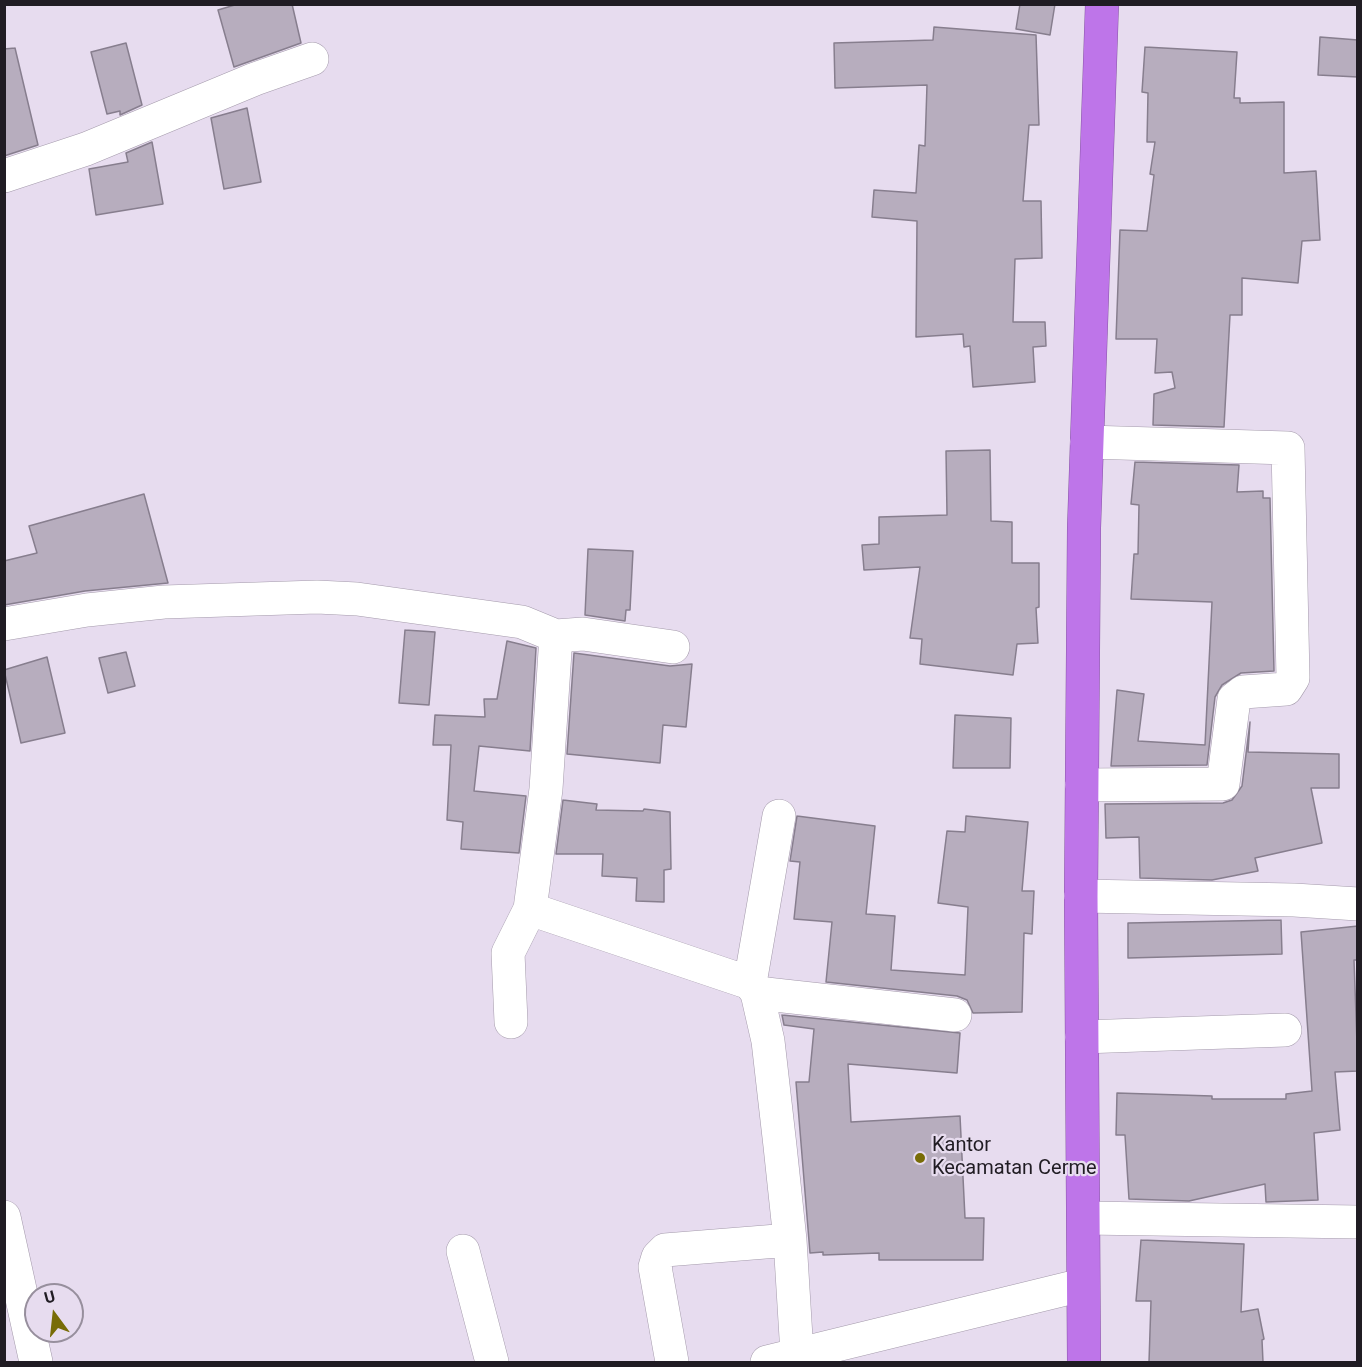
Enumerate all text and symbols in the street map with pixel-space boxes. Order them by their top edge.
place label: Kantor Kecamatan Cerme [932,1134,1097,1181]
marker: Kantor Kecamatan Cerme [913,1151,927,1165]
north arrow [24,1283,84,1343]
text: U [42,1287,57,1308]

